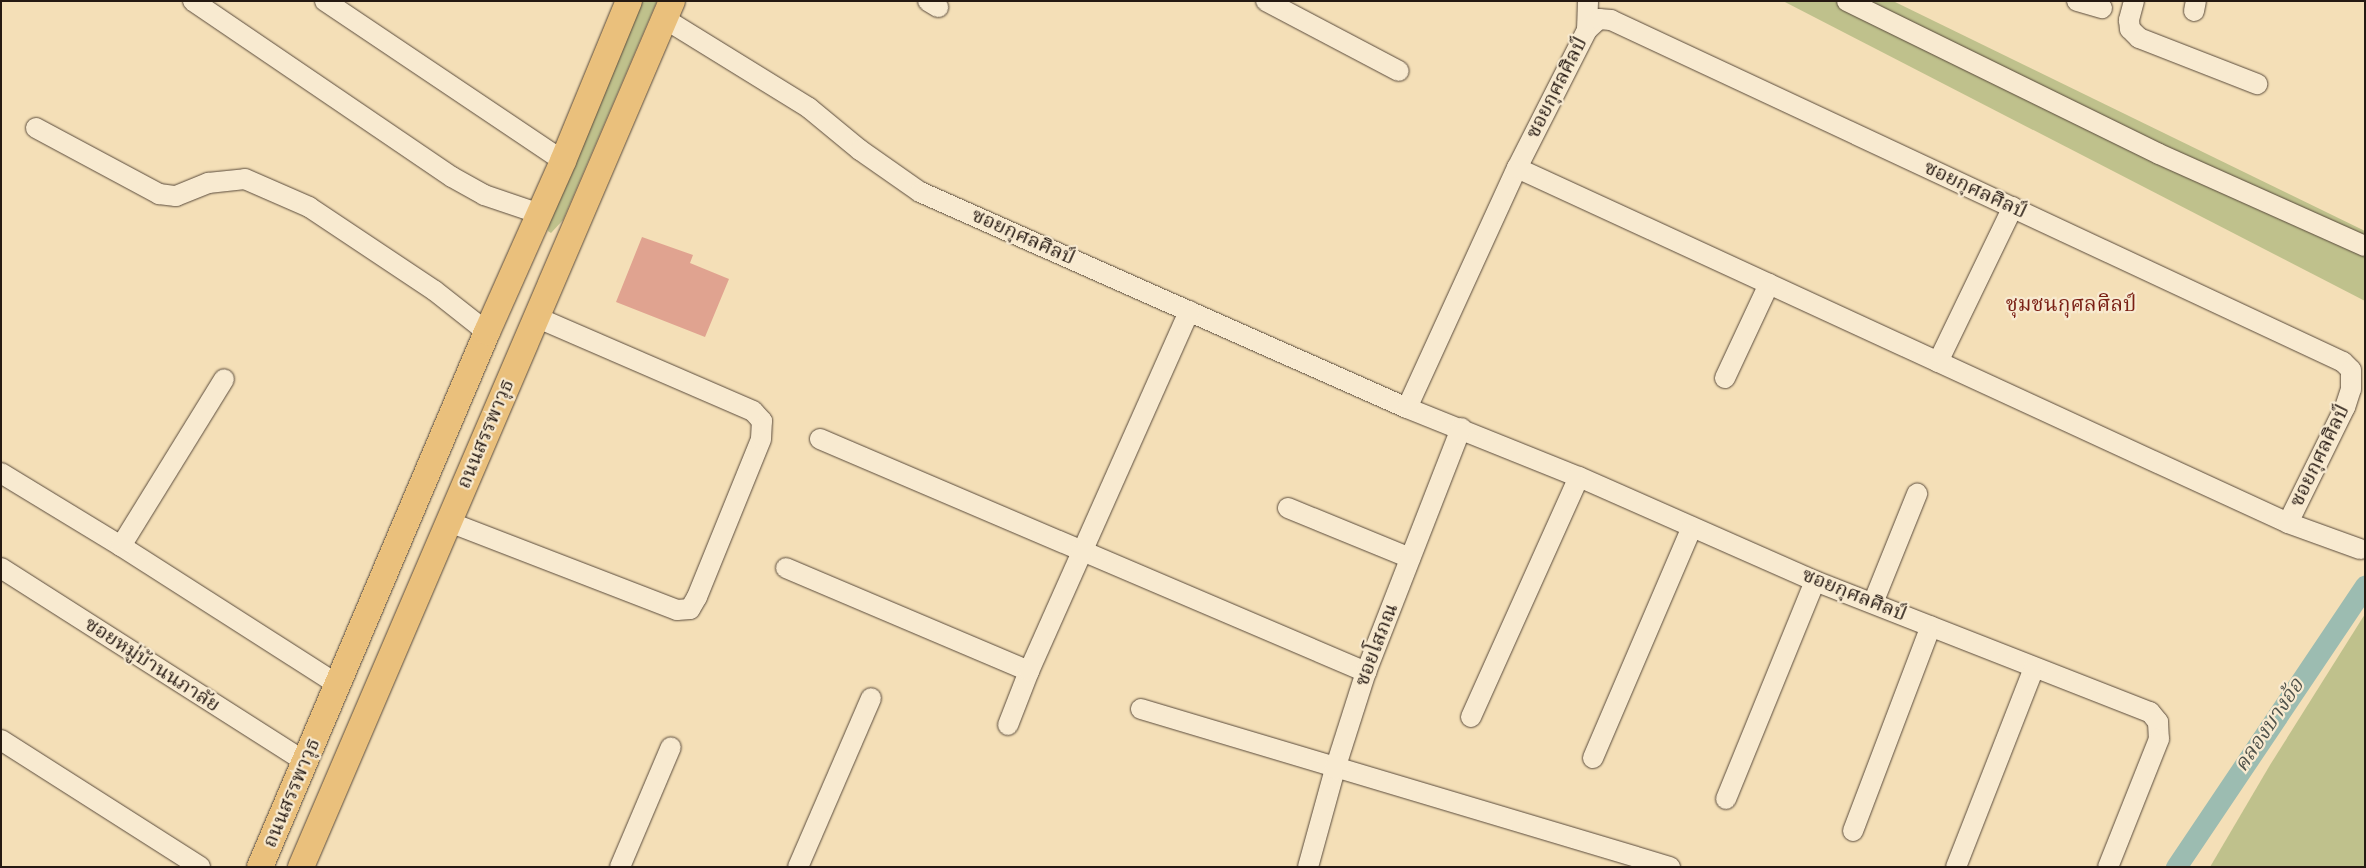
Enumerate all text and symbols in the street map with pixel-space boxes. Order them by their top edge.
street label: ซอยกุศลศิลป์ [1521,33,1593,143]
street label: ซอยกุศลศิลป์ [1920,156,2030,224]
street label: ซอยกุศลศิลป์ [968,204,1078,270]
district label: ชุมชนกุศลศิลป์ [2006,293,2136,319]
street label: ถนนสรรพาวุธ [452,376,520,492]
street label: ซอยกุศลศิลป์ [2285,401,2355,511]
street label: ซอยกุศลศิลป์ [1798,563,1910,627]
street label: ซอยโสภณ [1350,600,1404,690]
street label: ซอยหมู่บ้านนภาลัย [80,612,224,718]
water label: คลองบางอ้อ [2230,675,2310,777]
street label: ถนนสรรพาวุธ [258,735,326,851]

